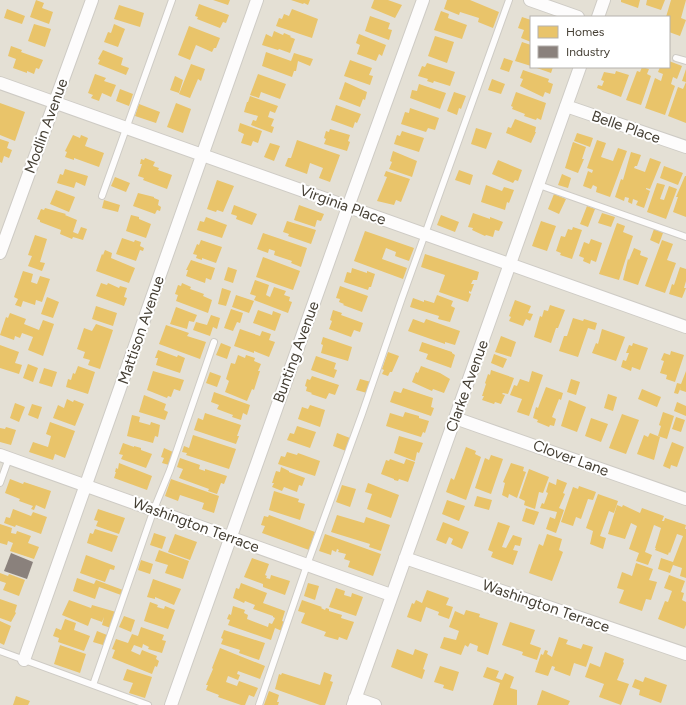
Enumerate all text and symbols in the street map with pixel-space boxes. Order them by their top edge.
legend [530,16,670,68]
text: Homes [566,25,605,39]
text: Industry [566,45,611,59]
street label: Modlin Avenue [20,76,72,176]
street label: Belle Place [589,107,663,147]
street label: Virginia Place [297,181,389,229]
street label: Mattison Avenue [114,273,168,387]
street label: Bunting Avenue [269,299,323,405]
street label: Clarke Avenue [442,338,492,434]
street label: Clover Lane [531,436,611,480]
street label: Washington Terrace [130,494,262,556]
street label: Washington Terrace [480,576,612,636]

